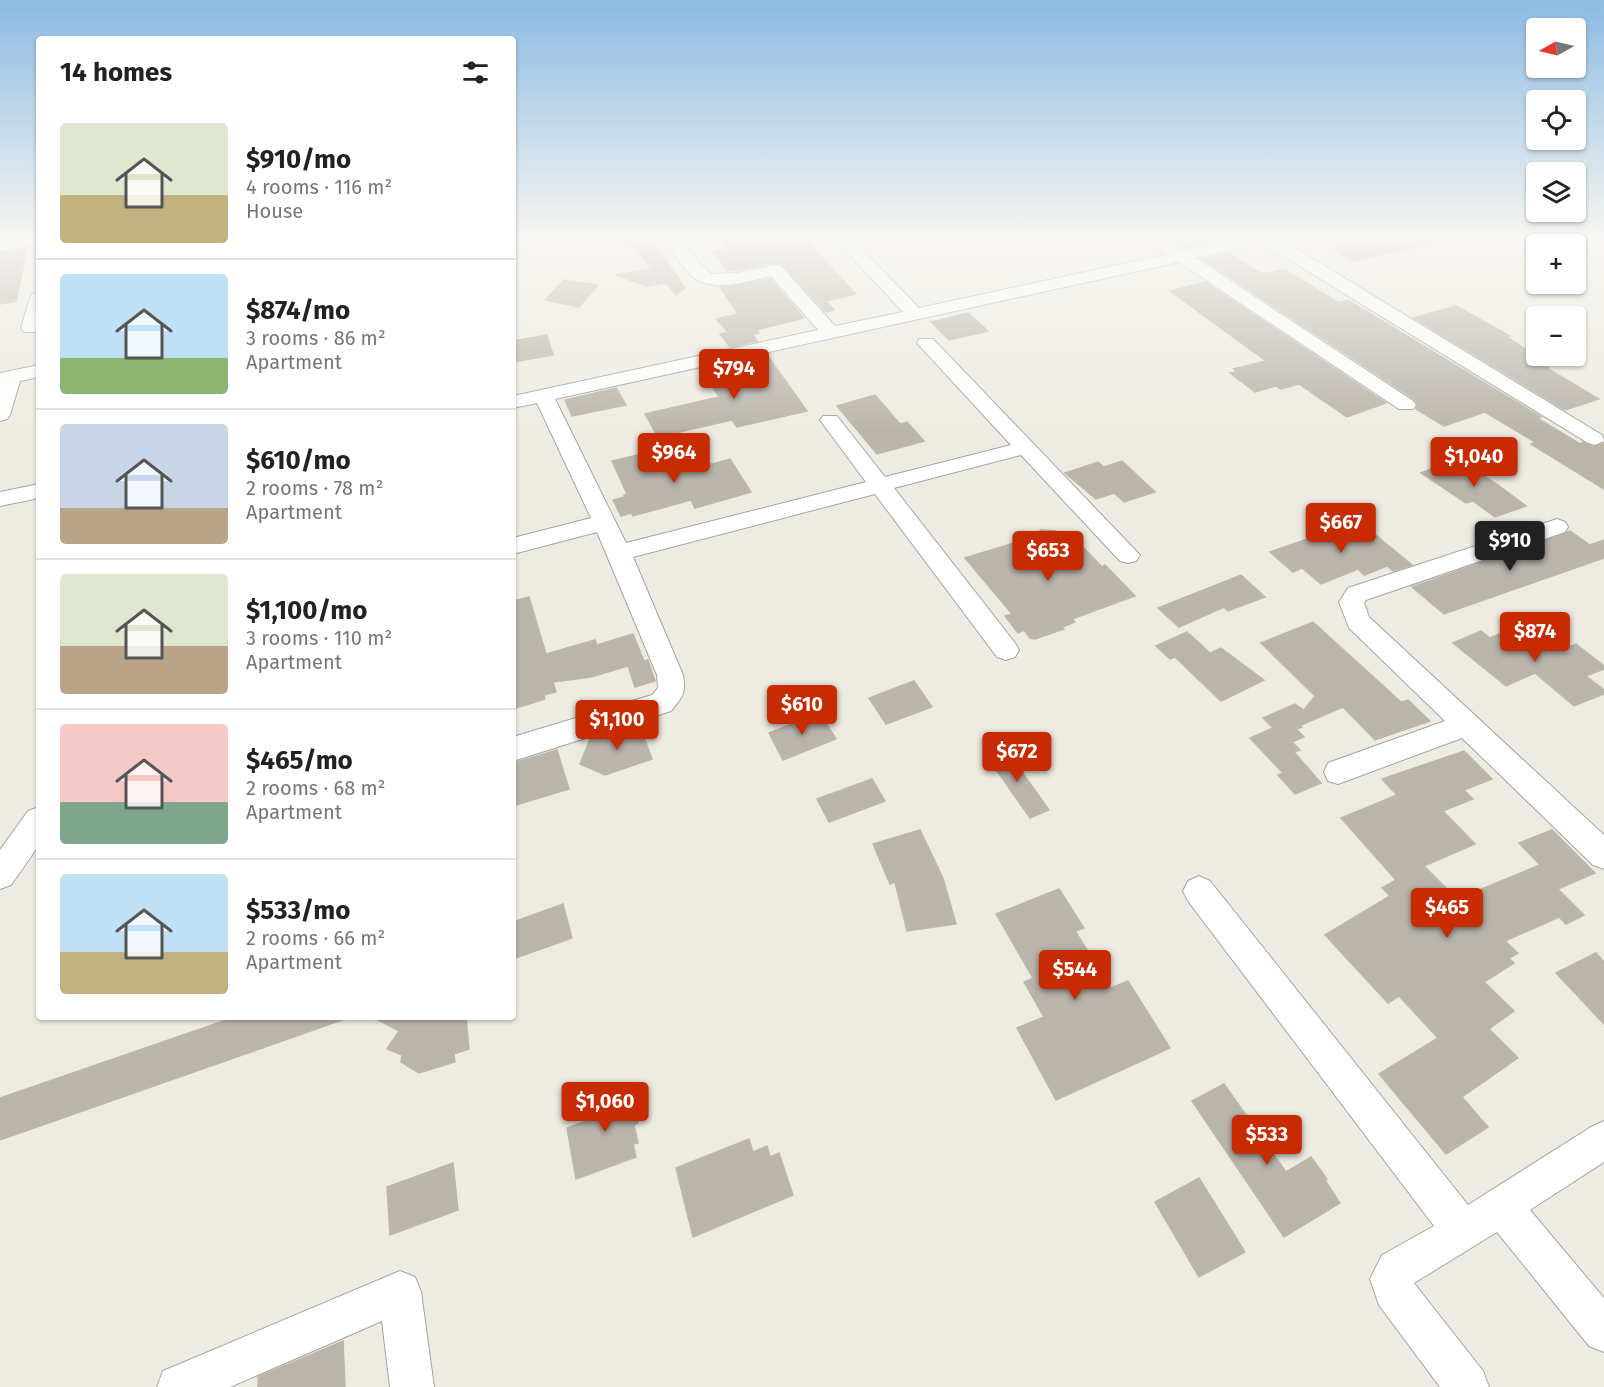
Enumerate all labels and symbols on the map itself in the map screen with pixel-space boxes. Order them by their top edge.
north arrow [1526,18,1586,78]
pin: $794 [698,349,770,400]
pin: $964 [638,433,710,484]
pin: $1,040 [1425,437,1523,488]
pin: $667 [1305,503,1377,554]
pin: $910 [1474,521,1546,572]
pin: $653 [1012,531,1084,582]
pin: $874 [1499,612,1571,663]
pin: $610 [766,685,838,736]
pin: $1,100 [568,700,666,751]
pin: $672 [981,732,1053,783]
pin: $465 [1411,888,1483,939]
pin: $544 [1039,950,1111,1001]
pin: $1,060 [556,1082,654,1133]
pin: $533 [1231,1115,1303,1166]

